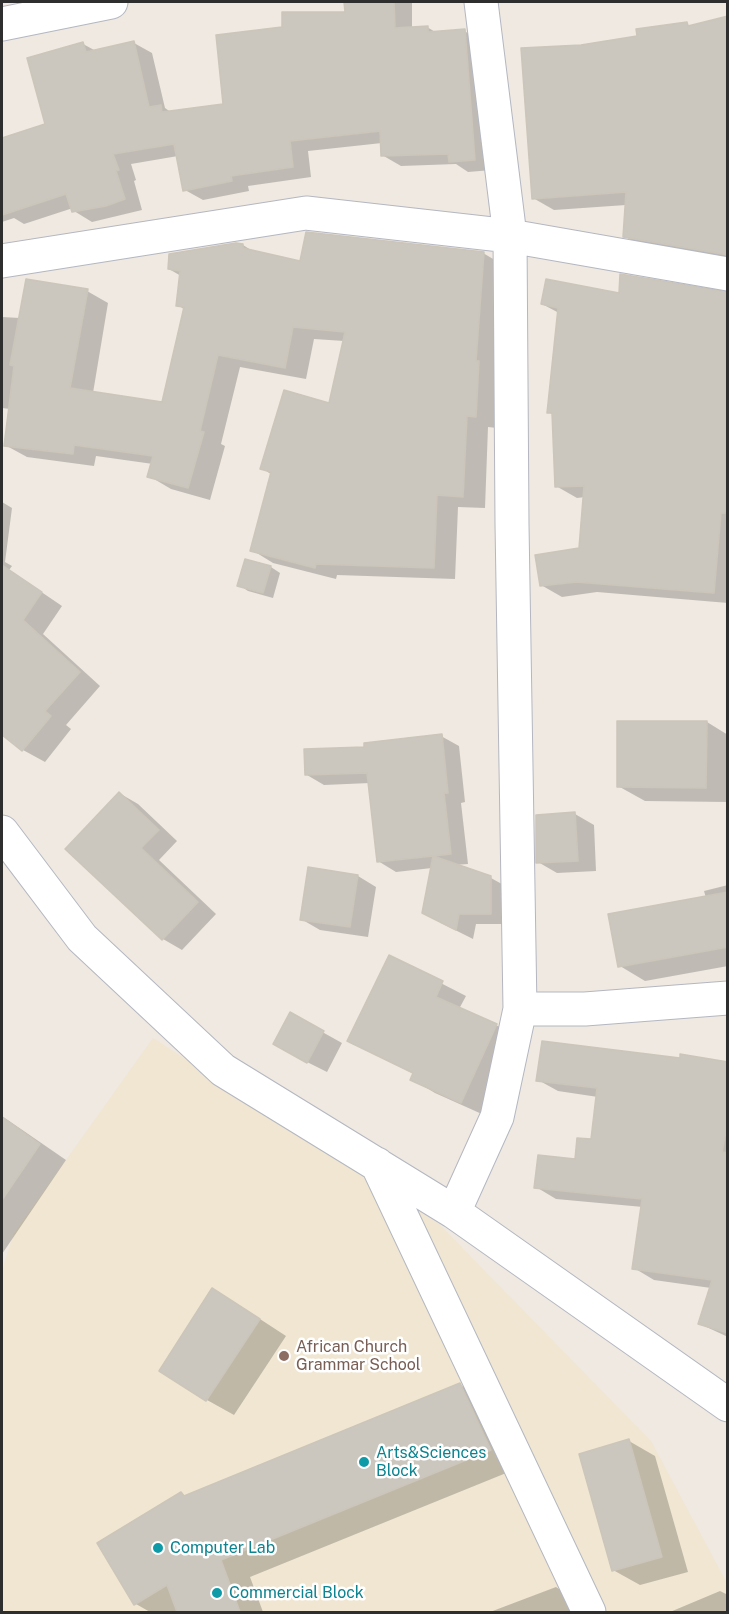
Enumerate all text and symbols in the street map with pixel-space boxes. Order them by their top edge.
place label: African Church Grammar School [296,1337,421,1375]
marker: African Church Grammar School [277,1349,291,1363]
place label: Arts&Sciences Block [376,1443,486,1481]
marker: Arts&Sciences Block [357,1455,371,1469]
place label: Computer Lab [170,1538,275,1558]
marker: Computer Lab [151,1541,165,1555]
place label: Commercial Block [229,1583,364,1603]
marker: Commercial Block [210,1586,224,1600]

